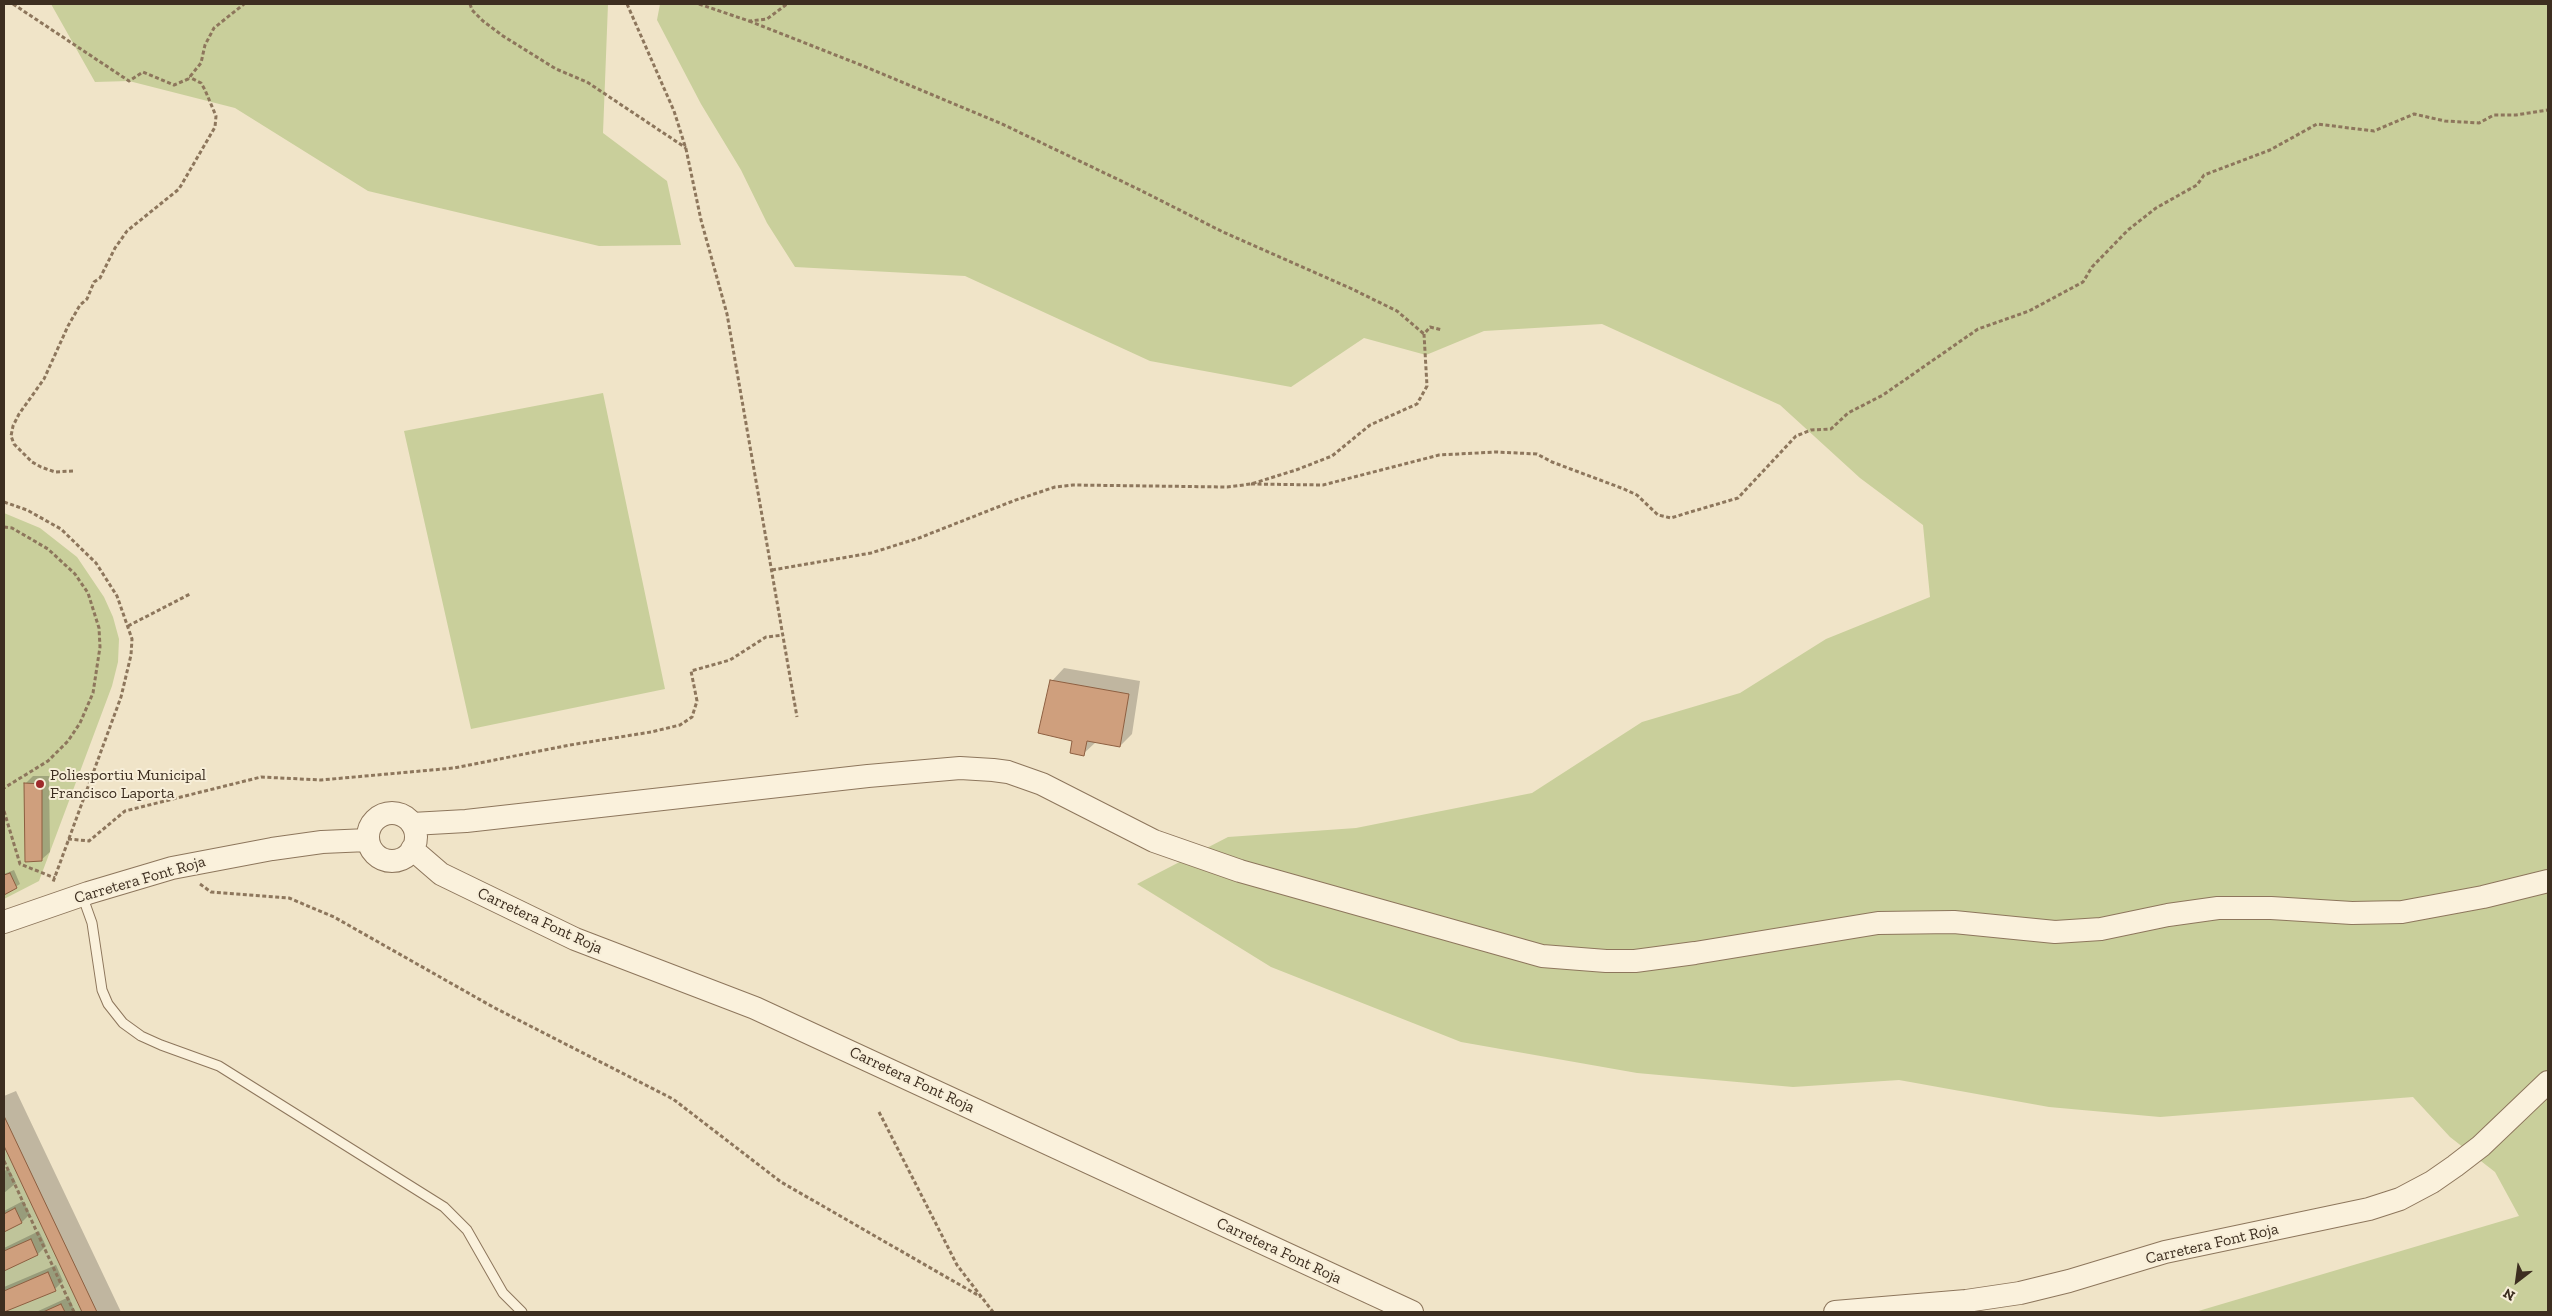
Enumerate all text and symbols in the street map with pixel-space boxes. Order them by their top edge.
place label: Poliesportiu Municipal Francisco Laporta [50,765,206,803]
marker: Poliesportiu Municipal Francisco Laporta [34,778,46,790]
street label: Carretera Font Roja [72,852,208,908]
street label: Carretera Font Roja [474,884,606,958]
street label: Carretera Font Roja [846,1043,978,1117]
street label: Carretera Font Roja [1213,1214,1345,1288]
street label: Carretera Font Roja [2144,1219,2280,1269]
north arrow [2492,1256,2542,1306]
text: N [2500,1284,2518,1304]

